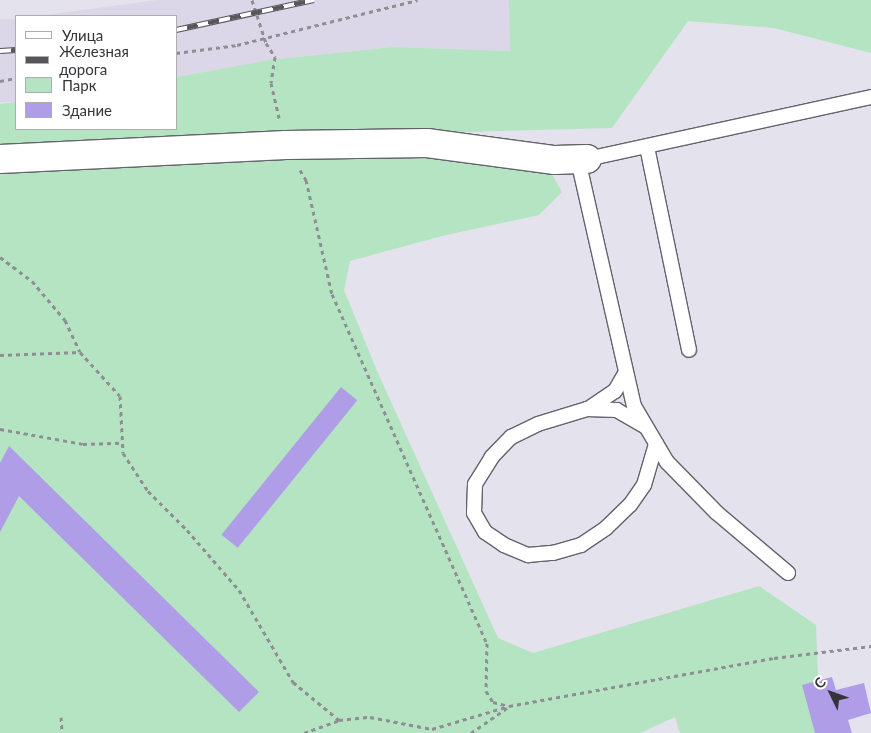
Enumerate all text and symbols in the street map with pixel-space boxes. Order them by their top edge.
legend [15,15,178,130]
text: Улица [62,26,103,44]
text: Железная дорога [59,42,129,78]
text: Парк [62,76,96,94]
text: Здание [62,101,112,119]
north arrow [806,668,856,718]
text: С [810,674,829,692]

